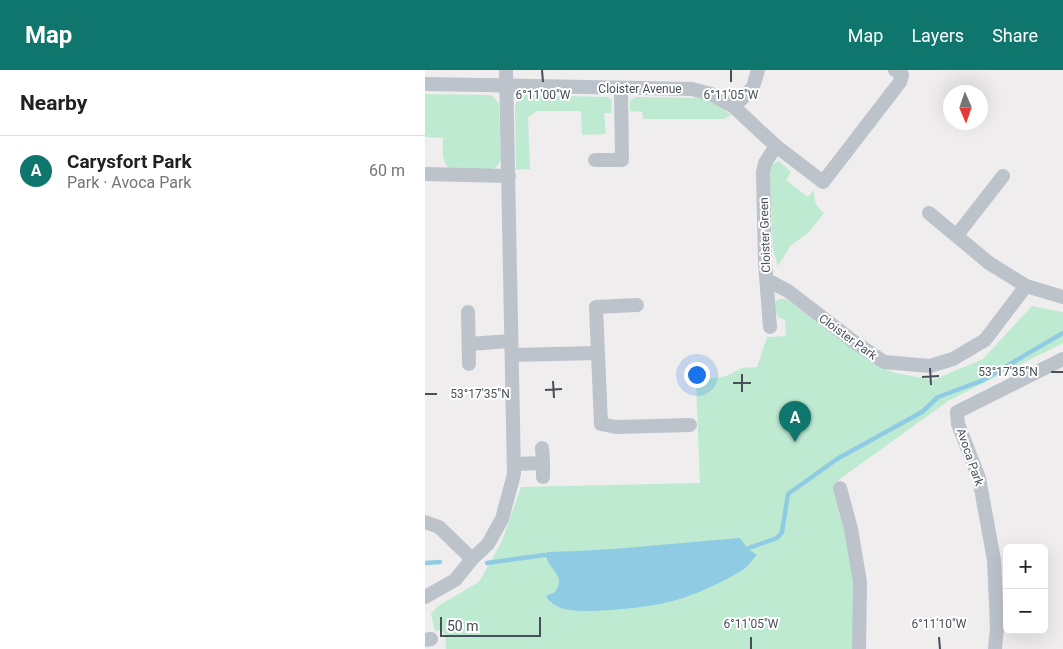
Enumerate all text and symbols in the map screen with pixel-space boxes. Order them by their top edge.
text: Map [25,21,72,49]
text: Map [848,25,883,46]
text: Layers [911,25,964,46]
text: Share [992,25,1038,46]
street label: Cloister Avenue [598,82,682,96]
north arrow [943,85,988,130]
text: 6°11'00"W [516,88,571,102]
text: 6°11'05"W [704,88,759,102]
text: Nearby [20,91,87,115]
text: Carysfort Park [67,150,192,173]
text: A [31,161,41,180]
text: 60 m [369,161,405,180]
text: Park · Avoca Park [67,173,191,192]
street label: Cloister Green [757,197,773,273]
street label: Cloister Park [816,311,880,363]
your location [684,362,710,388]
text: 53°17'35"N [978,365,1038,379]
text: 53°17'35"N [450,387,510,401]
pin: A [779,401,811,442]
street label: Avoca Park [954,426,987,489]
map controls [1003,544,1048,634]
button: + [1003,544,1048,589]
button: − [1003,589,1048,634]
scale bar [440,614,541,637]
text: 6°11'05"W [724,617,779,631]
text: 6°11'10"W [912,617,967,631]
text: 50 m [447,618,479,634]

